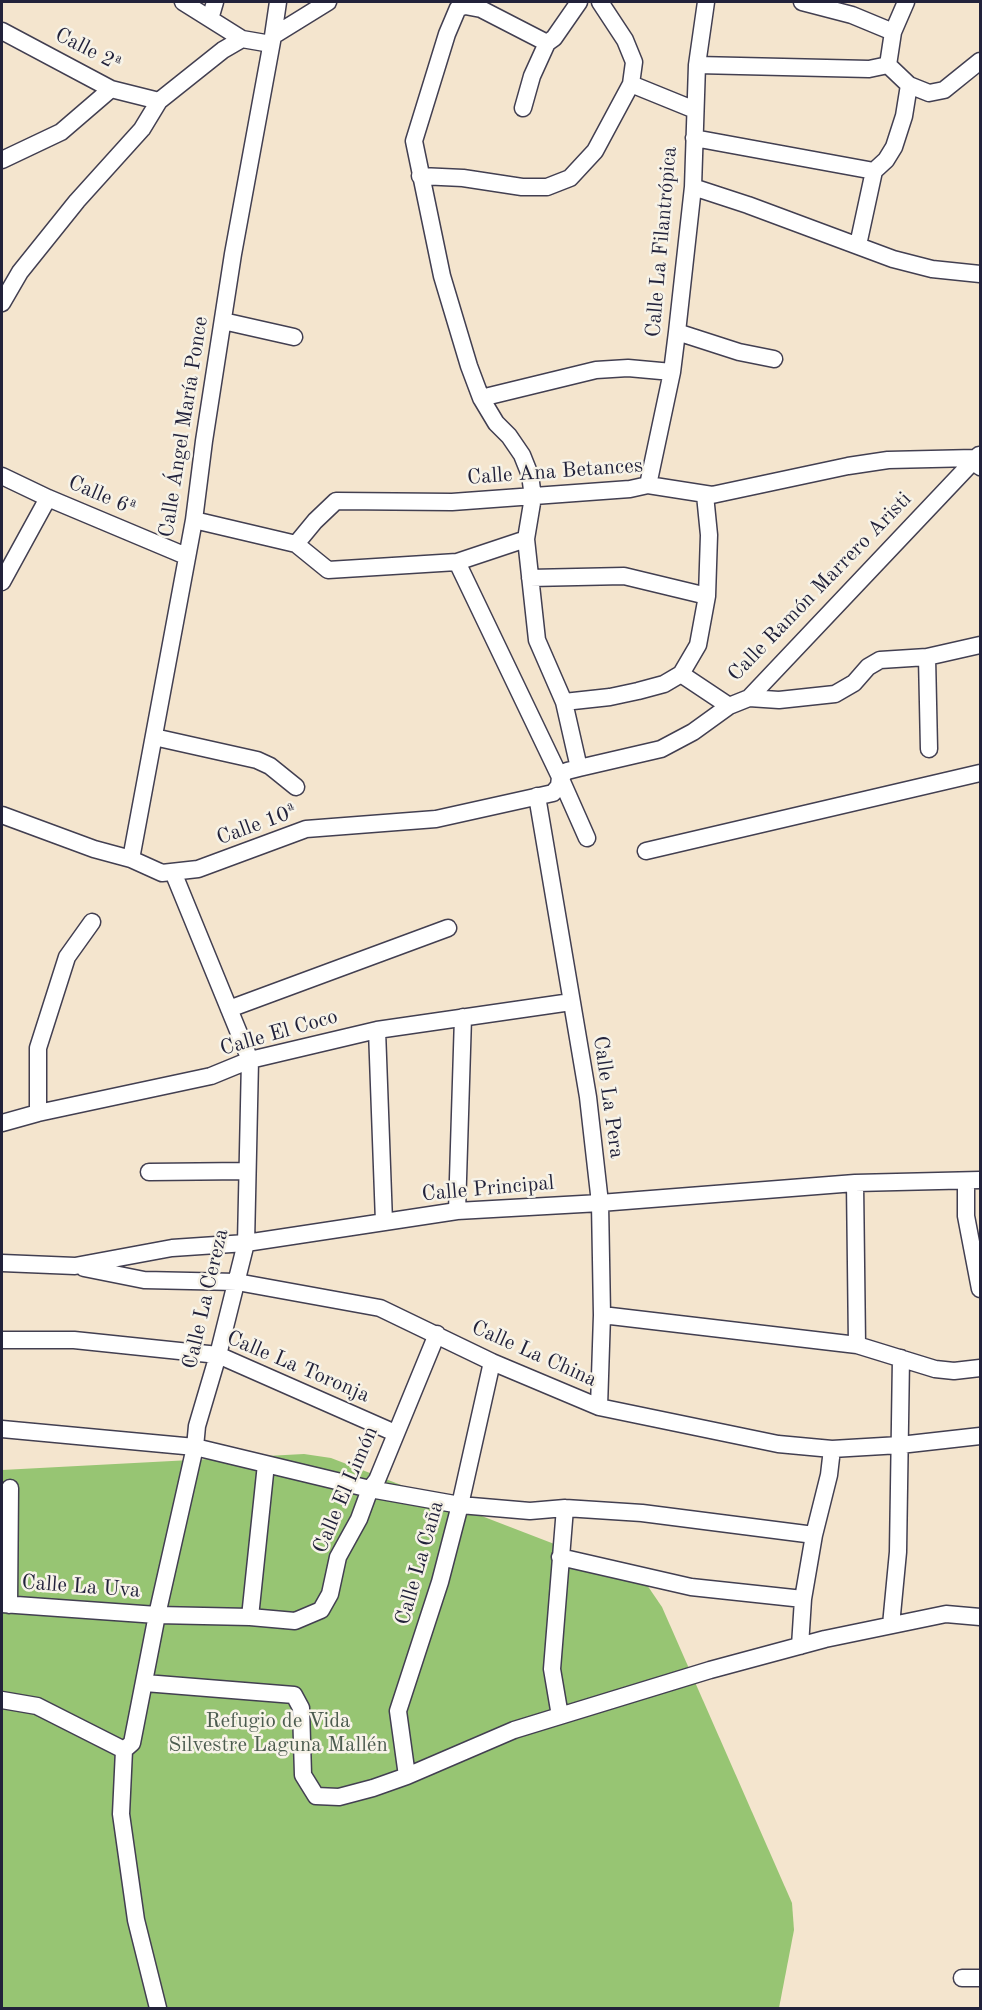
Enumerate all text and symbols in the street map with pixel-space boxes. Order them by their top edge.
street label: Calle 2ª [50,23,126,77]
street label: Calle La Filantrópica [641,146,683,338]
street label: Calle Ángel María Ponce [154,315,214,539]
street label: Calle Ana Betances [466,453,644,491]
street label: Calle 6ª [64,470,140,522]
street label: Calle Ramón Marrero Aristi [723,487,917,687]
street label: Calle 10ª [213,799,301,851]
street label: Calle El Coco [217,1004,341,1062]
street label: Calle La Pera [587,1034,629,1160]
street label: Calle Principal [421,1171,555,1207]
street label: Calle La Cereza [178,1226,234,1372]
street label: Calle La China [467,1315,601,1393]
street label: Calle La Toronja [223,1325,373,1409]
street label: Calle El Limón [308,1423,384,1557]
street label: Calle La Caña [390,1498,450,1628]
street label: Calle La Uva [21,1570,141,1604]
park label: Refugio de Vida Silvestre Laguna Mallén [168,1708,388,1758]

